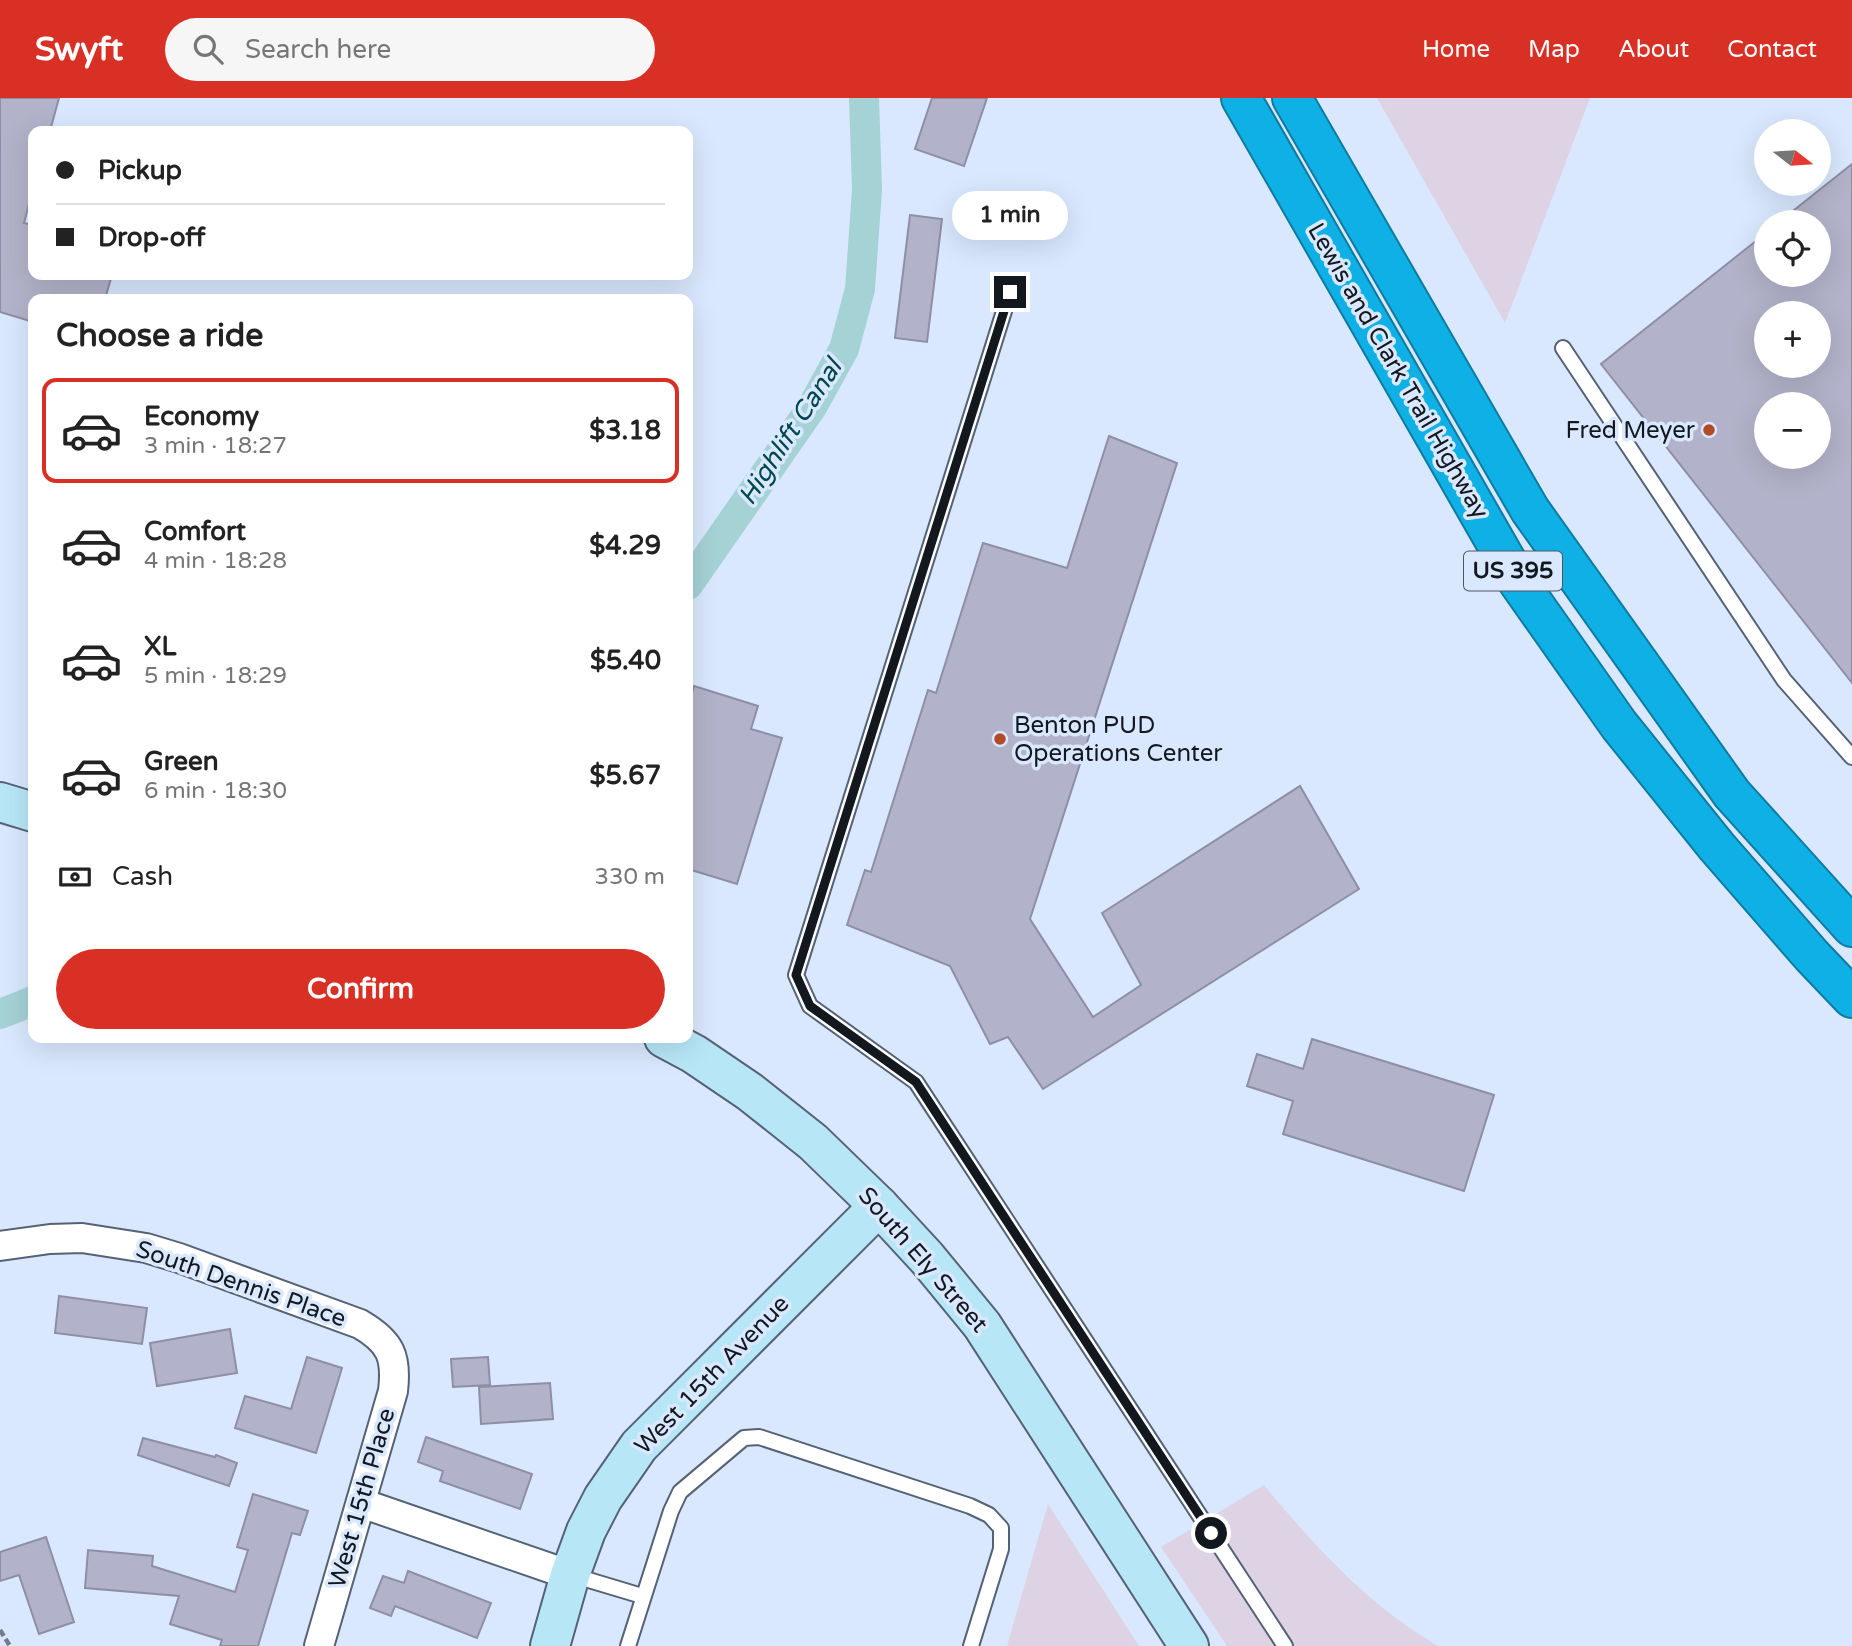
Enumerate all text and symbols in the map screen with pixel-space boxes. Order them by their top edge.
search box [165,18,655,81]
text: Swyft [35,30,123,69]
icon: search [189,30,227,68]
text: Search here [245,34,391,65]
text: Home [1422,35,1490,64]
text: Map [1528,35,1580,64]
text: About [1618,35,1689,64]
text: Contact [1727,35,1817,64]
north arrow [1754,119,1830,196]
map controls [1754,119,1831,469]
text: Pickup [98,155,182,186]
callout: 1 min [952,190,1068,240]
text: 1 min [979,201,1041,229]
button: locate [1754,210,1831,287]
street label: Lewis and Clark Trail Highway [1301,218,1495,524]
text: Drop-off [98,222,205,253]
route end [994,276,1026,308]
button: + [1754,301,1831,378]
text: Choose a ride [56,317,263,355]
water label: Highlift Canal [732,351,850,510]
button: − [1754,392,1831,469]
icon: car [60,399,123,462]
text: Economy [144,401,259,432]
text: $3.18 [589,415,661,446]
place label: Fred Meyer [1565,416,1696,445]
marker: Fred Meyer [1701,422,1717,438]
text: 3 min · 18:27 [144,432,287,460]
icon: car [60,514,123,577]
text: Comfort [144,516,246,547]
text: $4.29 [589,530,661,561]
text: 4 min · 18:28 [144,547,287,575]
road number: US 395 [1464,551,1562,590]
icon: car [60,629,123,692]
text: XL [144,631,176,662]
text: $5.40 [590,645,661,676]
text: 5 min · 18:29 [144,662,287,690]
place label: Benton PUD Operations Center [1014,711,1223,768]
marker: Benton PUD Operations Center [992,731,1008,747]
icon: car [60,744,123,807]
text: Green [144,746,219,777]
text: $5.67 [589,760,661,791]
text: 6 min · 18:30 [144,777,287,805]
icon: cash [56,858,94,896]
text: Cash [112,861,173,892]
text: 330 m [595,863,665,891]
button: Confirm [56,949,665,1029]
street label: South Ely Street [852,1181,994,1339]
street label: South Dennis Place [132,1234,350,1334]
street label: West 15th Avenue [629,1290,795,1460]
street label: West 15th Place [322,1405,402,1591]
route start [1195,1517,1227,1549]

